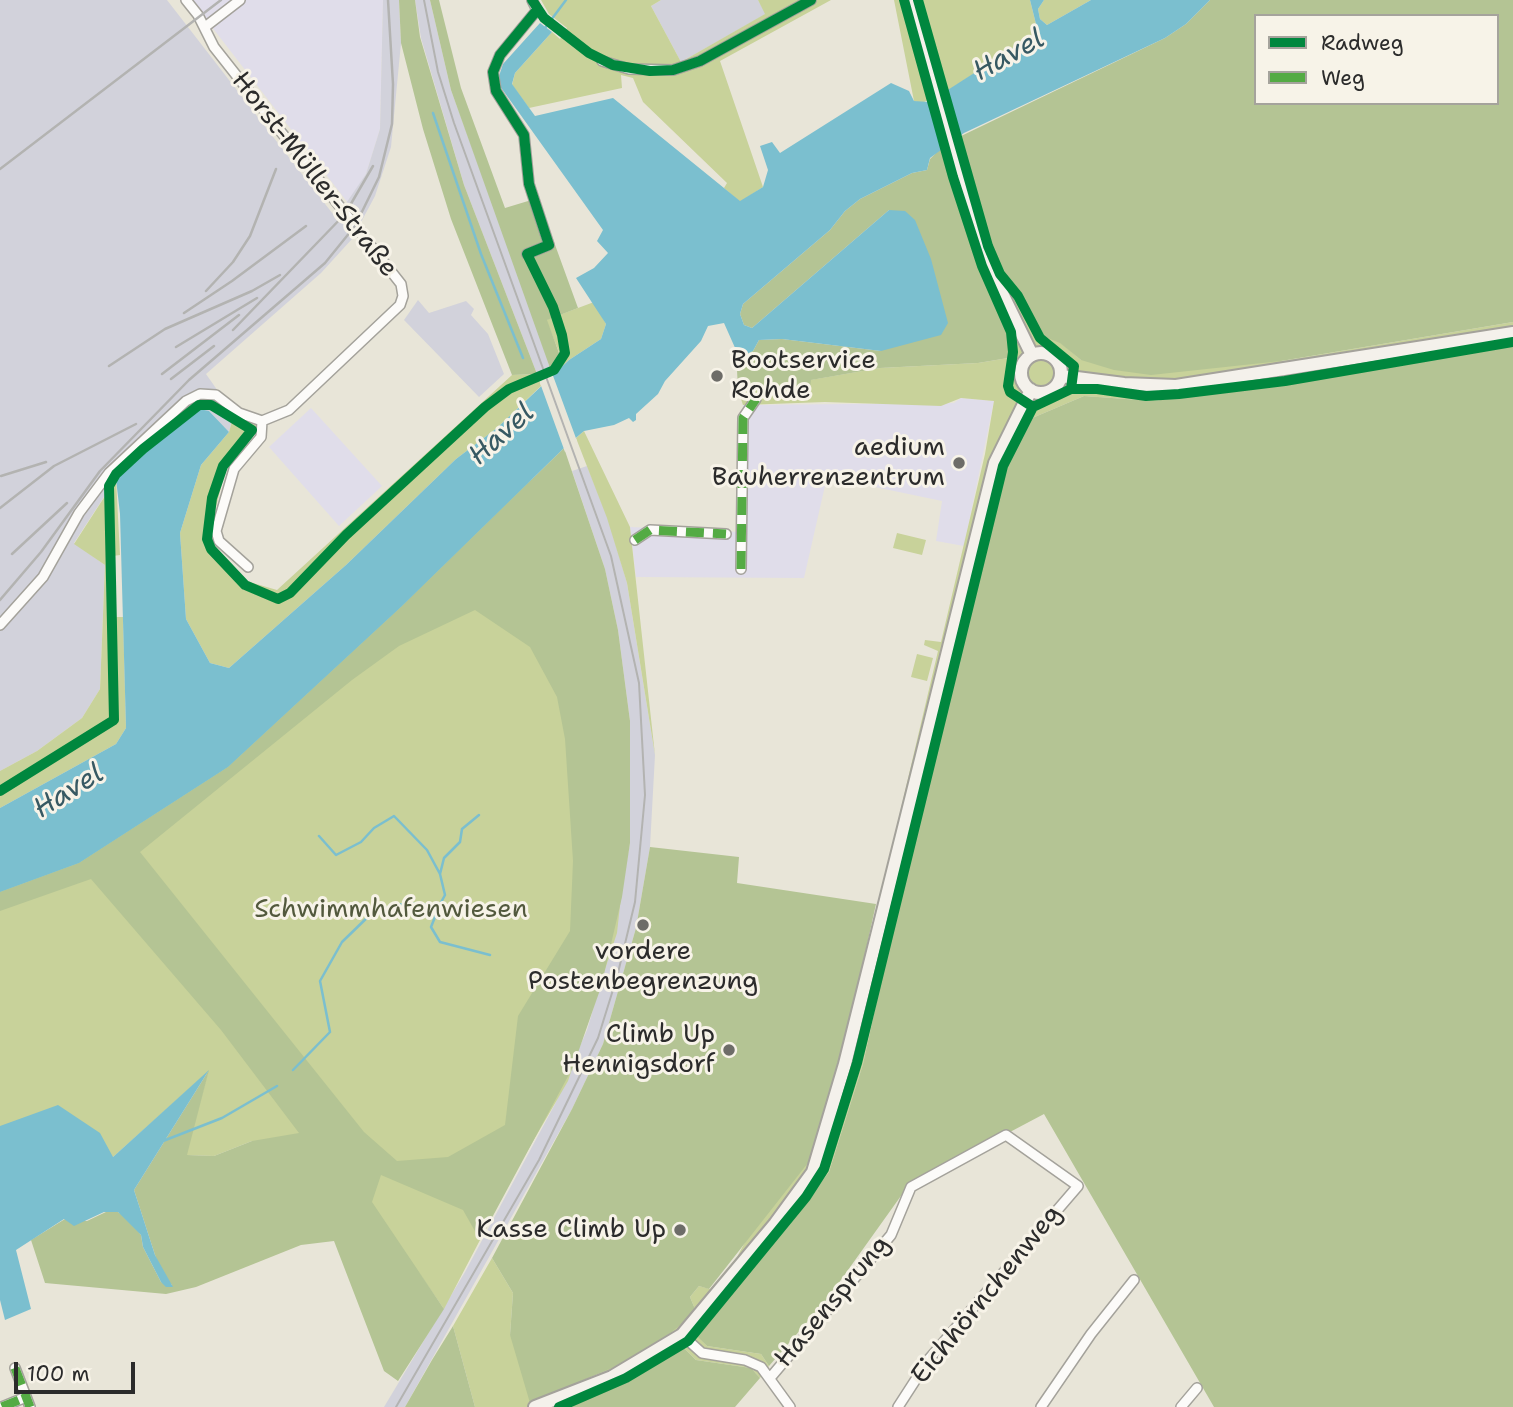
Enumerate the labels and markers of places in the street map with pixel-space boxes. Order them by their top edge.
place label: Bootservice Rohde [731,345,876,406]
marker: Bootservice Rohde [709,368,725,384]
place label: aedium Bauherrenzentrum [712,432,945,494]
marker: aedium Bauherrenzentrum [951,455,967,471]
marker: vordere Postenbegrenzung [635,917,651,933]
place label: vordere Postenbegrenzung [528,936,758,998]
place label: Climb Up Hennigsdorf [562,1019,715,1080]
marker: Climb Up Hennigsdorf [721,1042,737,1058]
place label: Kasse Climb Up [476,1214,666,1246]
marker: Kasse Climb Up [672,1222,688,1238]

